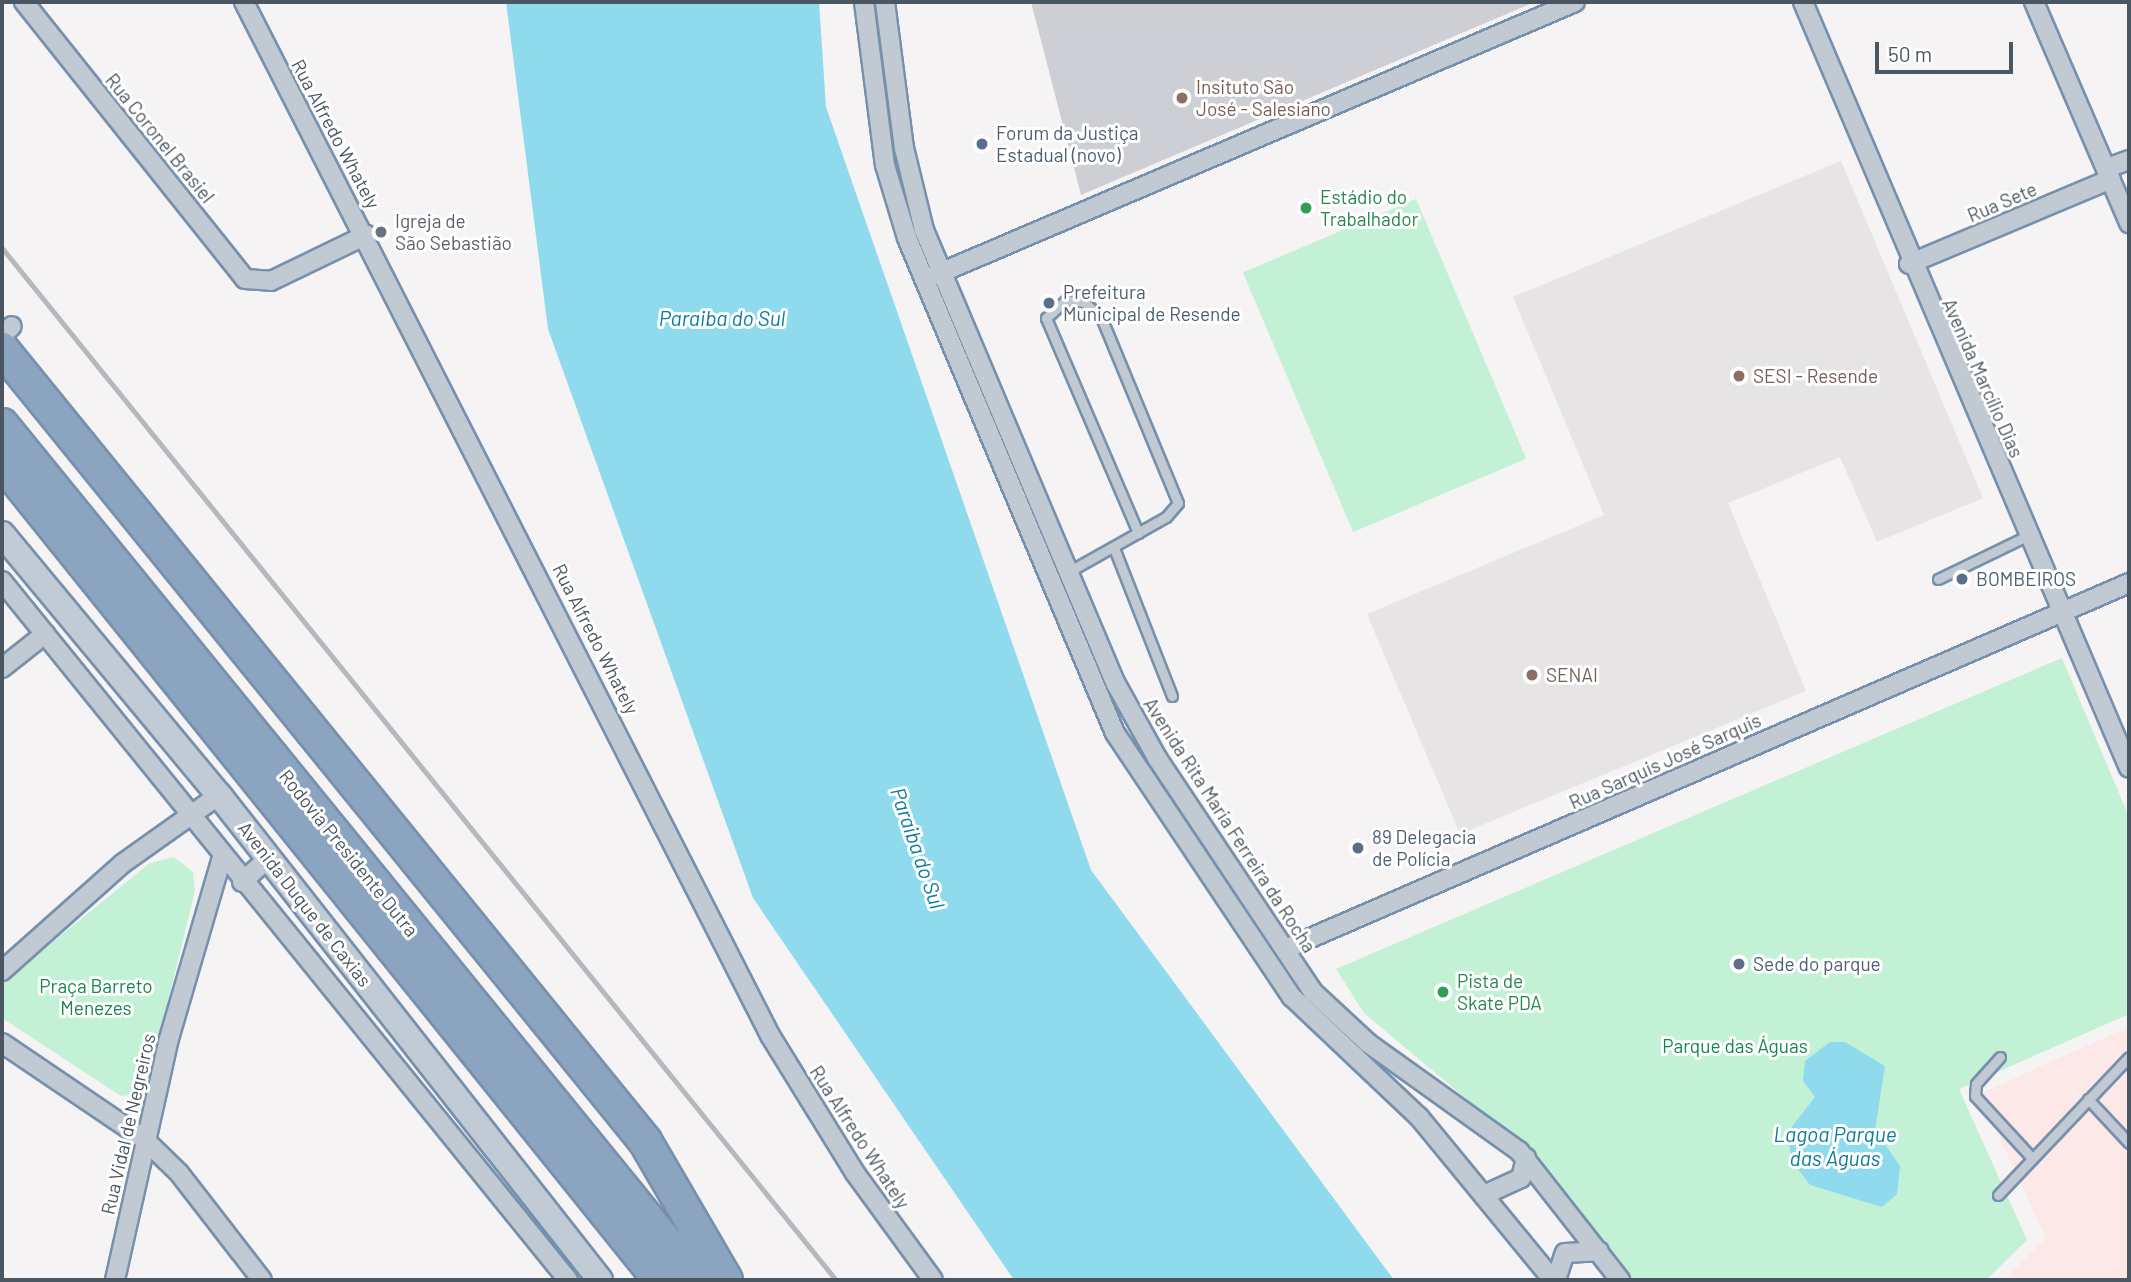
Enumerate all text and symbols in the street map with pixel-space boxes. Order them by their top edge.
scale bar [1879,28,2017,72]
text: 50 m [1888,41,1932,66]
street label: Rua Alfredo Whately [287,55,385,213]
street label: Rua Coronel Brasiel [101,69,219,207]
place label: Insituto São José - Salesiano [1196,76,1331,120]
marker: Insituto São José - Salesiano [1174,90,1190,106]
place label: Forum da Justiça Estadual (novo) [996,122,1138,166]
marker: Forum da Justiça Estadual (novo) [974,136,990,152]
street label: Rua Sete [1964,177,2040,227]
place label: Estádio do Trabalhador [1320,186,1418,230]
marker: Estádio do Trabalhador [1298,200,1314,216]
place label: Igreja de São Sebastião [395,210,512,254]
marker: Igreja de São Sebastião [373,224,389,240]
place label: Prefeitura Municipal de Resende [1063,281,1241,325]
marker: Prefeitura Municipal de Resende [1041,295,1057,311]
street label: Avenida Marcílio Dias [1938,295,2028,461]
water label: Paraiba do Sul [659,305,785,331]
place label: SESI - Resende [1753,365,1878,387]
marker: SESI - Resende [1731,368,1747,384]
street label: Rua Alfredo Whately [548,560,644,718]
place label: BOMBEIROS [1976,568,2076,590]
marker: BOMBEIROS [1954,571,1970,587]
place label: SENAI [1546,664,1598,686]
marker: SENAI [1524,667,1540,683]
street label: Avenida Rita Maria Ferreira da Rocha [1139,693,1321,957]
street label: Rua Sarquis José Sarquis [1565,708,1765,814]
street label: Rodovia Presidente Dutra [275,765,423,941]
water label: Paraiba do Sul [885,784,951,912]
street label: Avenida Duque de Caxias [233,817,377,991]
place label: 89 Delegacia de Polícia [1372,826,1476,870]
marker: 89 Delegacia de Polícia [1350,840,1366,856]
place label: Sede do parque [1753,953,1881,975]
marker: Sede do parque [1731,956,1747,972]
place label: Pista de Skate PDA [1457,970,1542,1014]
park label: Praça Barreto Menezes [39,975,153,1019]
marker: Pista de Skate PDA [1435,984,1451,1000]
street label: Rua Vidal de Negreiros [96,1031,160,1217]
park label: Parque das Águas [1662,1035,1808,1057]
street label: Rua Alfredo Whately [805,1061,915,1213]
water label: Lagoa Parque das Águas [1773,1121,1897,1171]

